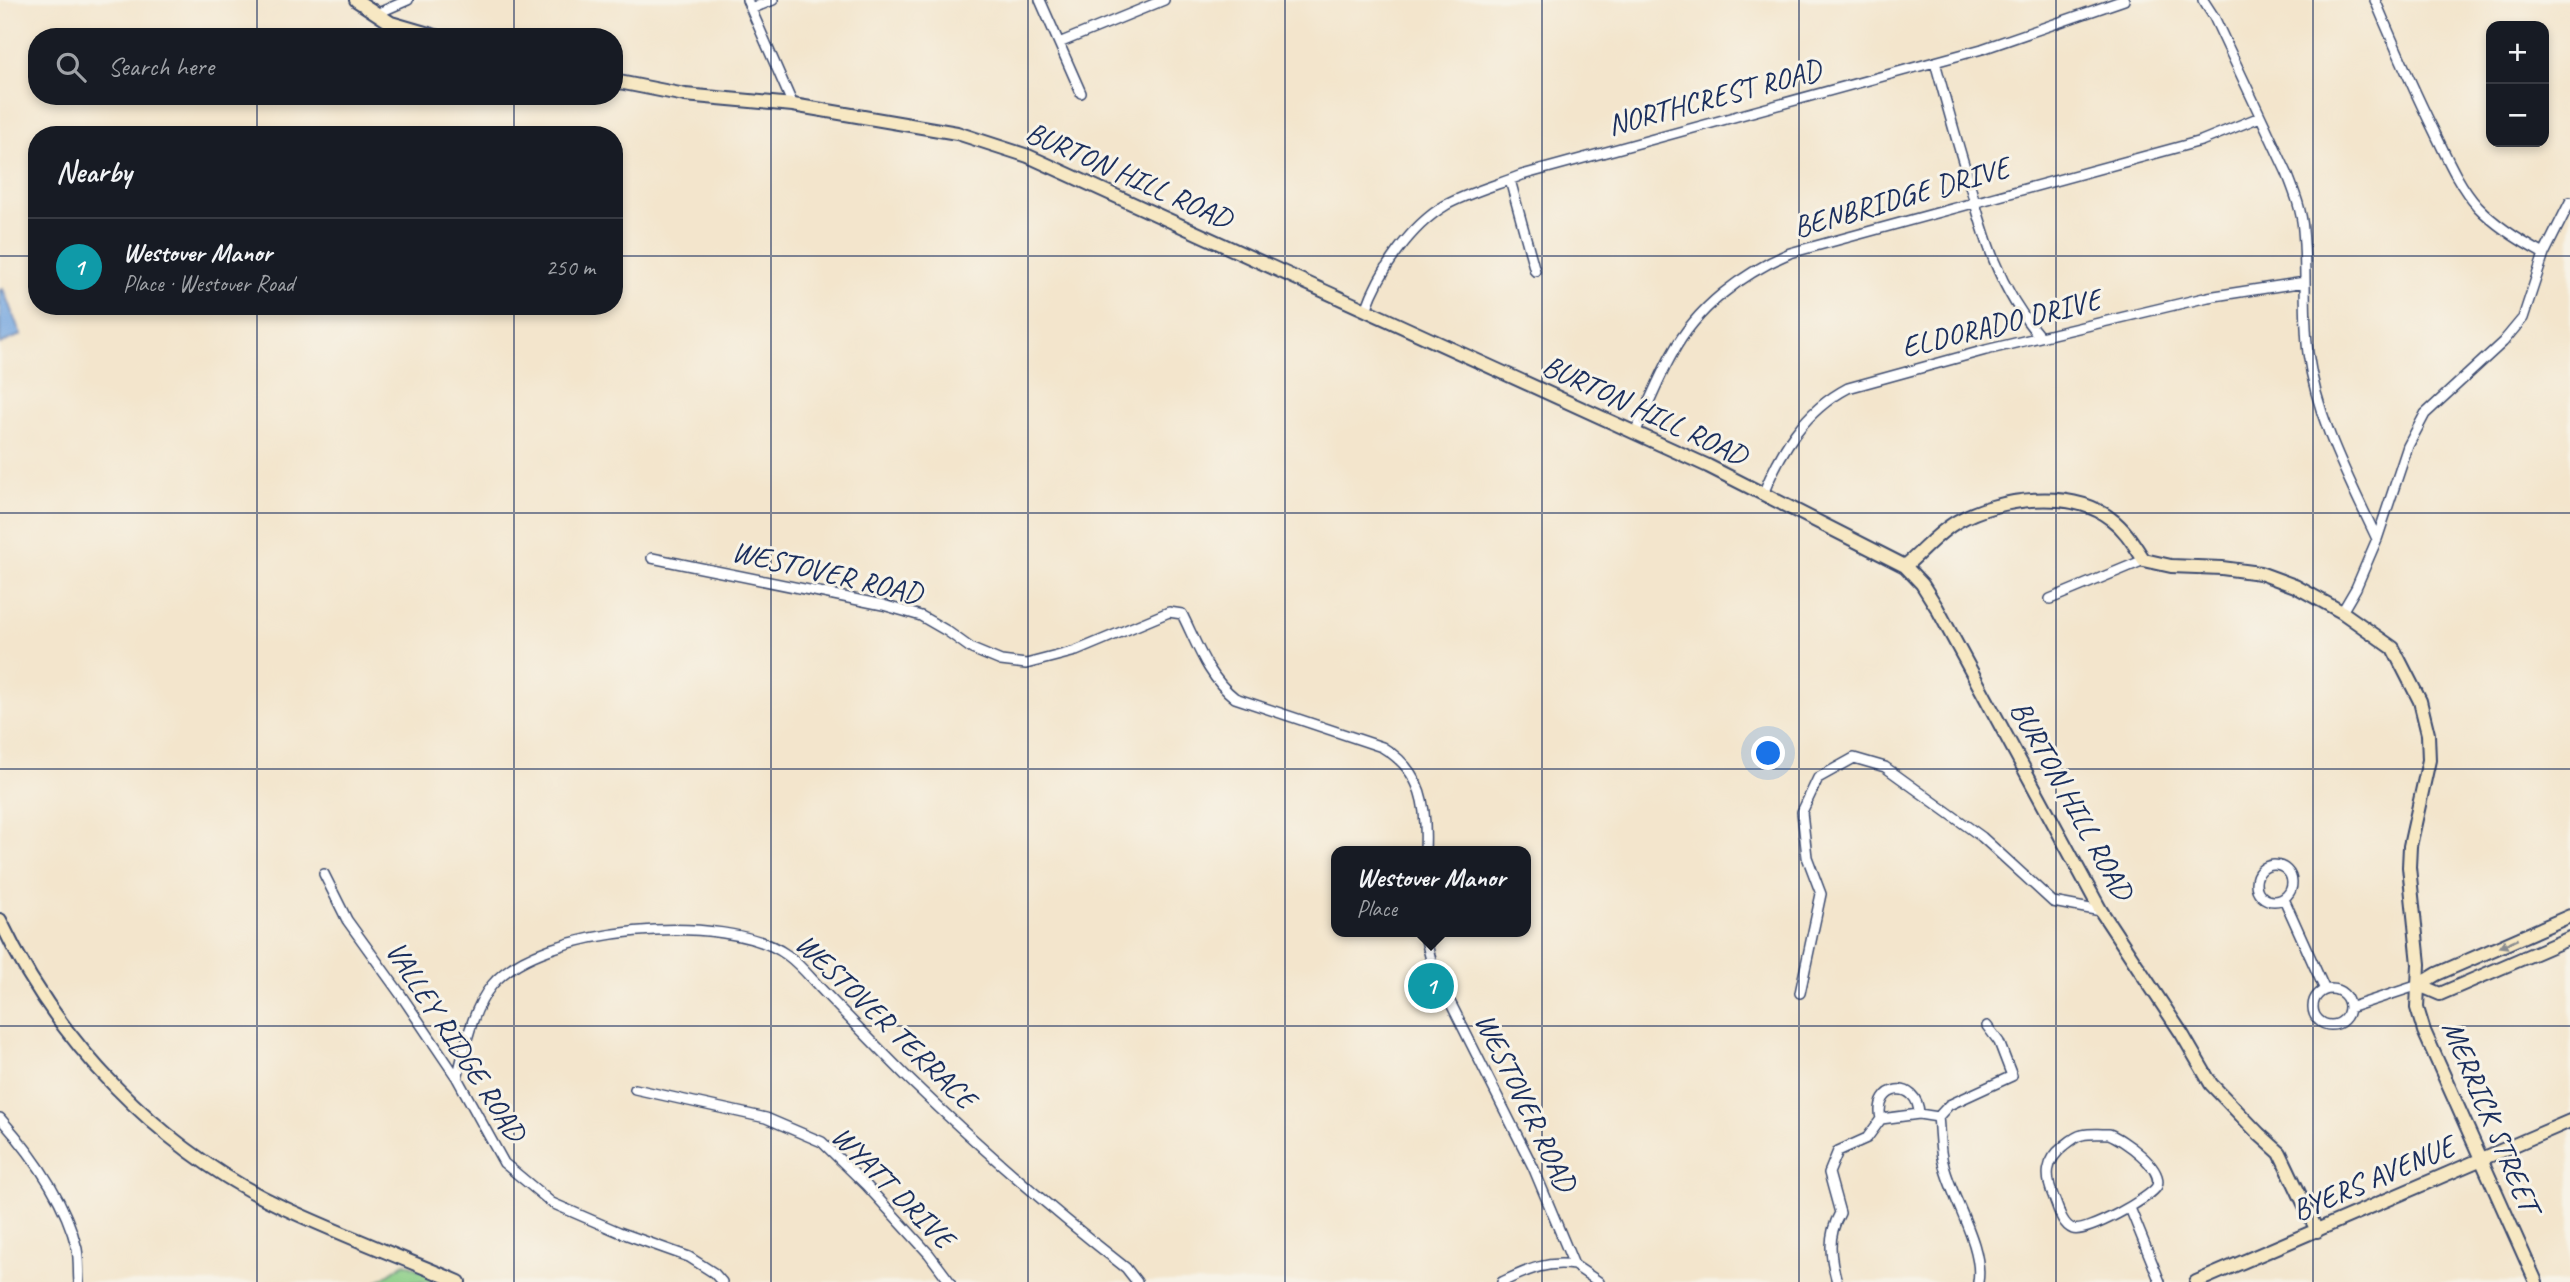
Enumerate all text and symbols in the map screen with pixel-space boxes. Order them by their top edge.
map controls [2486,21,2549,147]
button: + [2486,21,2549,84]
search box [28,28,623,105]
icon: search [52,48,90,86]
text: Search here [108,50,214,83]
street label: NORTHCREST ROAD [1603,50,1827,144]
button: − [2486,84,2549,147]
street label: BURTON HILL ROAD [1020,113,1240,238]
street label: BENBRIDGE DRIVE [1789,147,2017,246]
text: Nearby [56,153,132,191]
text: Westover Manor [123,236,272,269]
text: 1 [74,253,84,282]
text: 250 m [546,253,595,282]
text: Place · Westover Road [123,269,294,298]
street label: ELDORADO DRIVE [1898,279,2108,366]
street label: BURTON HILL ROAD [1537,346,1756,475]
street label: WESTOVER ROAD [728,532,928,613]
street label: BURTON HILL ROAD [2002,694,2144,908]
your location [1751,736,1785,770]
popup [1331,846,1531,937]
text: Westover Manor [1357,861,1505,894]
text: Place [1357,894,1397,923]
street label: WESTOVER TERRACE [787,925,987,1120]
street label: VALLEY RIDGE ROAD [377,934,536,1150]
one-way arrow [2497,938,2518,949]
pin: 1 [1408,960,1454,1012]
street label: WESTOVER ROAD [1467,1007,1587,1200]
street label: MERRICK STREET [2434,1015,2551,1224]
street label: WYATT DRIVE [823,1117,965,1259]
street label: BYERS AVENUE [2286,1125,2463,1229]

